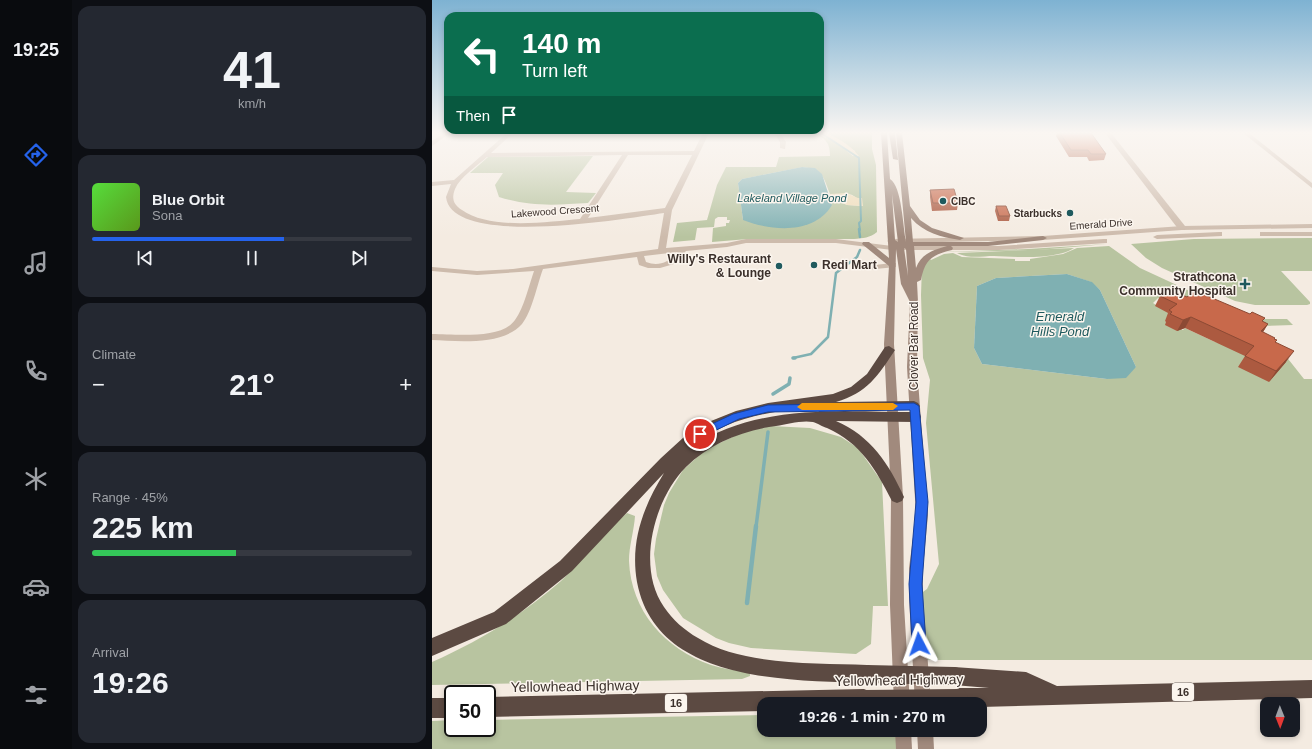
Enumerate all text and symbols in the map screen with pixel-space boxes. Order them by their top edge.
icon: left [456,28,508,80]
text: 140 m [522,28,601,59]
text: 19:25 [13,40,59,60]
text: 41 [223,41,281,99]
text: Turn left [522,61,587,81]
text: km/h [238,96,266,111]
icon: arrive [498,104,520,126]
text: Then [456,107,490,124]
icon: directions [22,141,50,169]
text: Blue Orbit [152,191,225,208]
water label: Lakeland Village Pond [737,192,848,204]
marker: CIBC [938,196,948,206]
place label: CIBC [951,196,975,207]
street label: Lakewood Crescent [511,202,600,220]
text: Sona [152,208,182,223]
place label: Starbucks [1014,208,1062,219]
marker: Starbucks [1065,208,1075,218]
street label: Emerald Drive [1069,216,1133,232]
icon: previous [134,247,156,269]
icon: pause [241,247,263,269]
icon: next [348,247,370,269]
icon: music [22,249,50,277]
place label: Willy's Restaurant & Lounge [668,252,771,280]
place label: Redi Mart [822,258,877,272]
marker: Redi Mart [809,260,819,270]
marker: Willy's Restaurant & Lounge [774,261,784,271]
place label: Strathcona Community Hospital [1119,270,1236,298]
marker: Strathcona Community Hospital [1239,278,1251,290]
street label: Clover Bar Road [907,302,921,390]
water label: Emerald Hills Pond [1031,309,1090,339]
text: Climate [92,347,136,362]
icon: phone [22,357,50,385]
text: 21° [229,368,275,401]
text: − [92,372,105,397]
text: + [399,372,412,397]
pin [683,417,717,451]
icon: arrive [689,423,711,445]
icon: climate [22,465,50,493]
text: Range · 45% [92,490,168,505]
text: 225 km [92,511,194,544]
icon: car [22,573,50,601]
position arrow [898,623,940,665]
text: Arrival [92,645,129,660]
text: 19:26 [92,666,169,699]
street label: Yellowhead Highway [835,671,963,689]
street label: Yellowhead Highway [511,677,639,695]
icon: filters [22,681,50,709]
road number: 16 [1172,683,1194,701]
speed limit sign: 50 [444,685,496,737]
road number: 16 [665,694,687,712]
north arrow [1260,697,1300,737]
map controls [1260,697,1300,737]
text: 19:26 · 1 min · 270 m [799,708,945,725]

